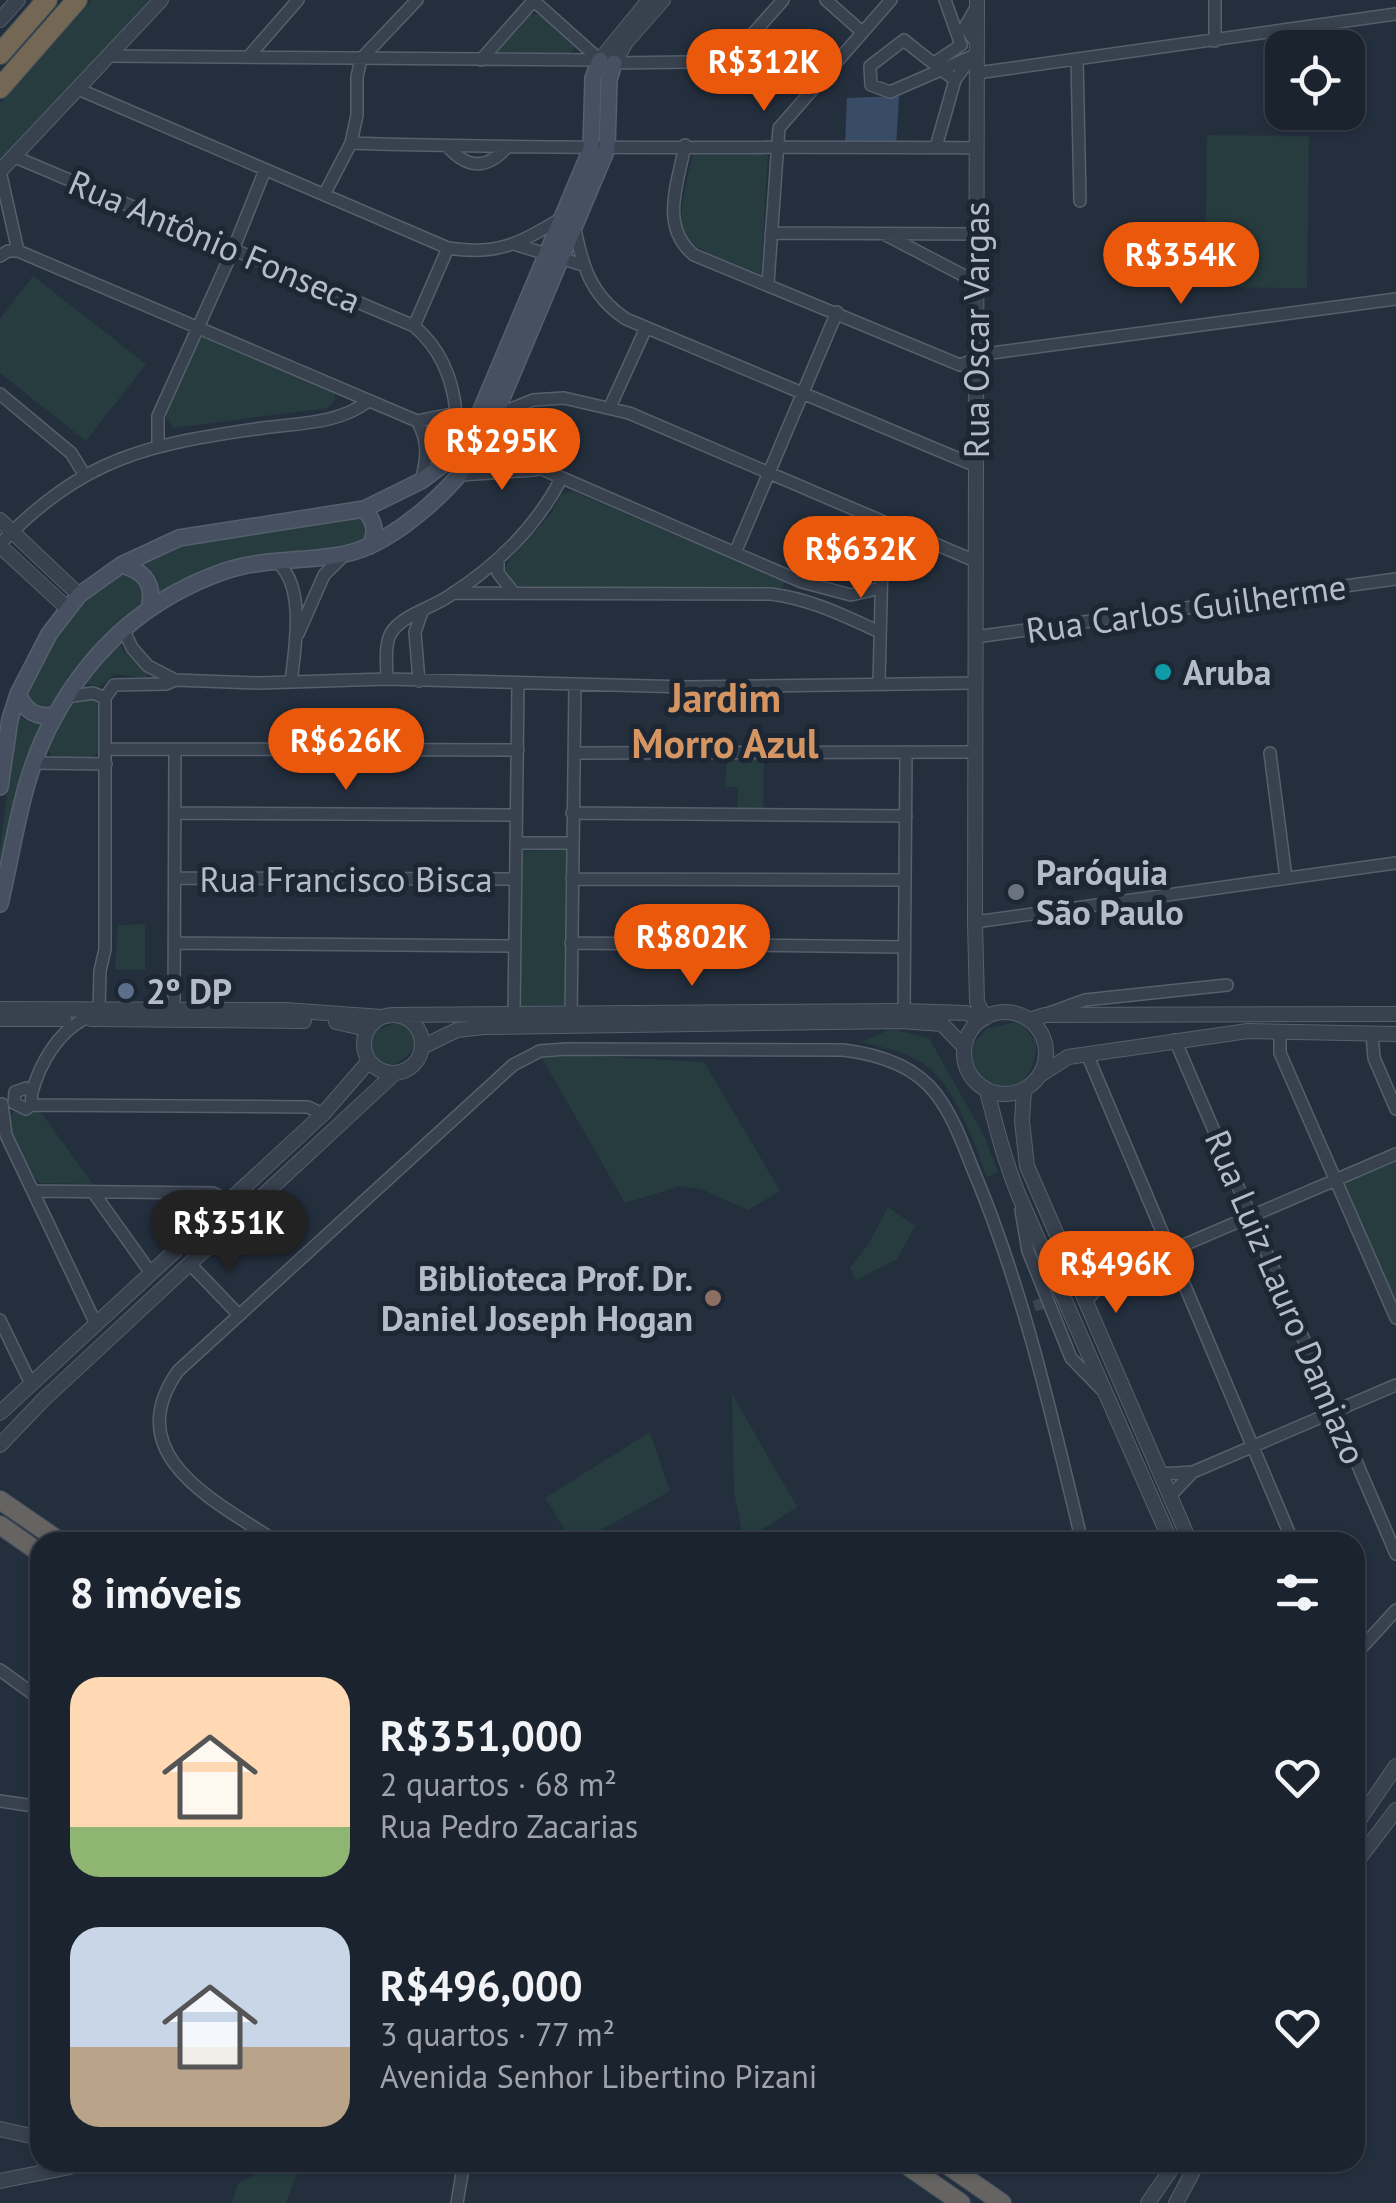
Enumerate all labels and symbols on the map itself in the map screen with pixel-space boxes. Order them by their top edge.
pin: R$312K [683,29,845,114]
street label: Rua Antônio Fonseca [62,159,368,323]
street label: Rua Oscar Vargas [953,202,999,458]
pin: R$354K [1100,222,1262,307]
pin: R$295K [421,408,583,493]
pin: R$632K [780,516,942,601]
street label: Rua Carlos Guilherme [1023,563,1349,653]
place label: Aruba [1183,649,1271,695]
marker: Aruba [1152,661,1174,683]
district label: Jardim Morro Azul [632,671,819,769]
pin: R$626K [265,708,427,793]
place label: Paróquia São Paulo [1036,849,1184,935]
street label: Rua Francisco Bisca [199,856,493,902]
marker: Paróquia São Paulo [1005,881,1027,903]
pin: R$802K [611,904,773,989]
place label: 2º DP [146,968,232,1014]
marker: 2º DP [115,980,137,1002]
street label: Rua Luiz Lauro Damiazo [1195,1123,1377,1471]
pin: R$351K [148,1190,310,1275]
pin: R$496K [1035,1231,1197,1316]
place label: Biblioteca Prof. Dr. Daniel Joseph Hogan [381,1255,693,1341]
marker: Biblioteca Prof. Dr. Daniel Joseph Hogan [702,1287,724,1309]

